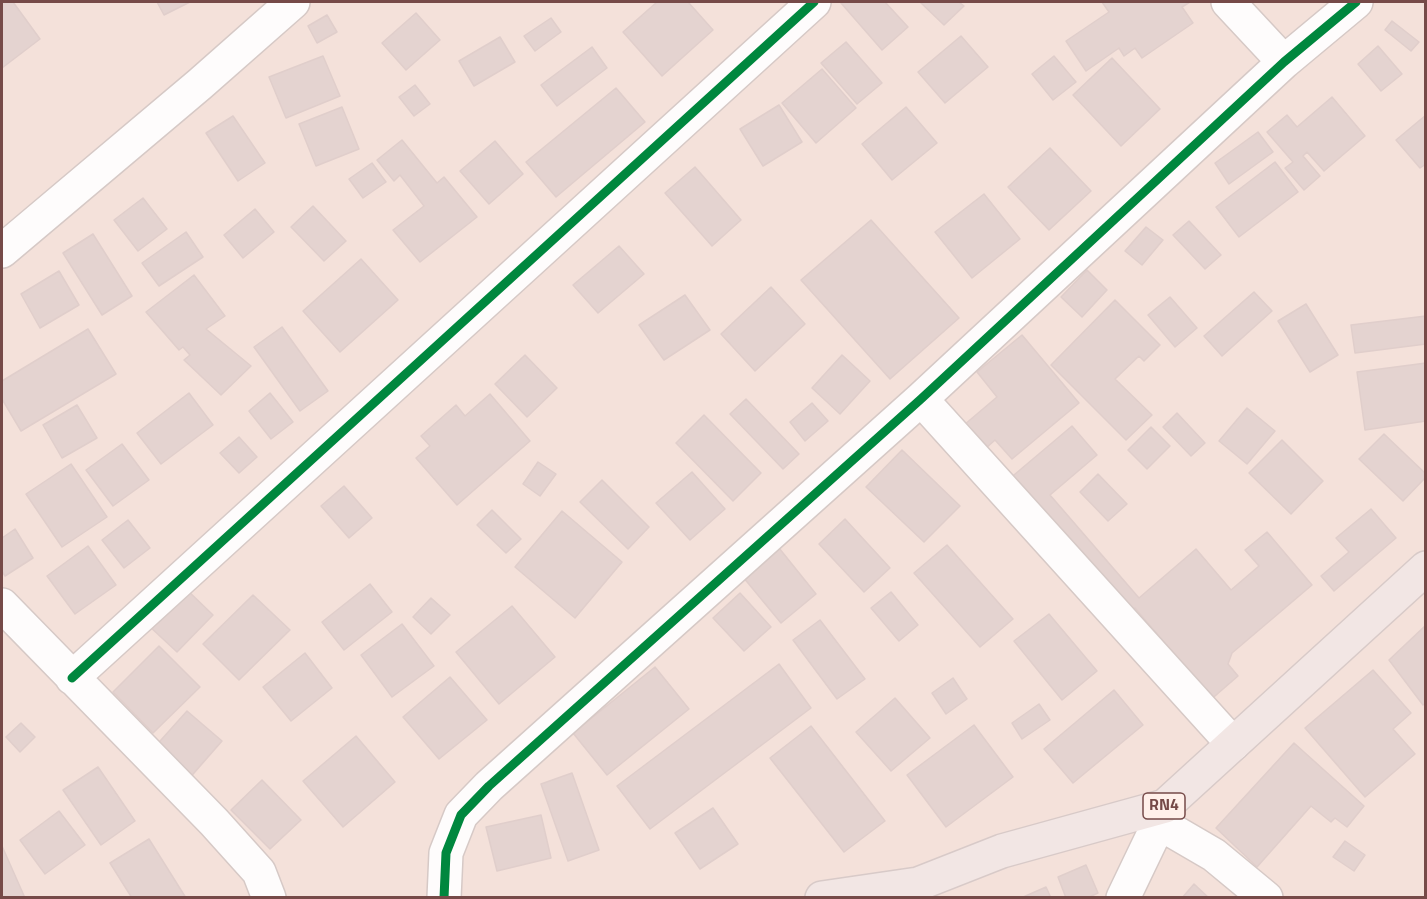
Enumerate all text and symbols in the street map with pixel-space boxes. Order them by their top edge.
road number: RN4 [1143,793,1185,819]

